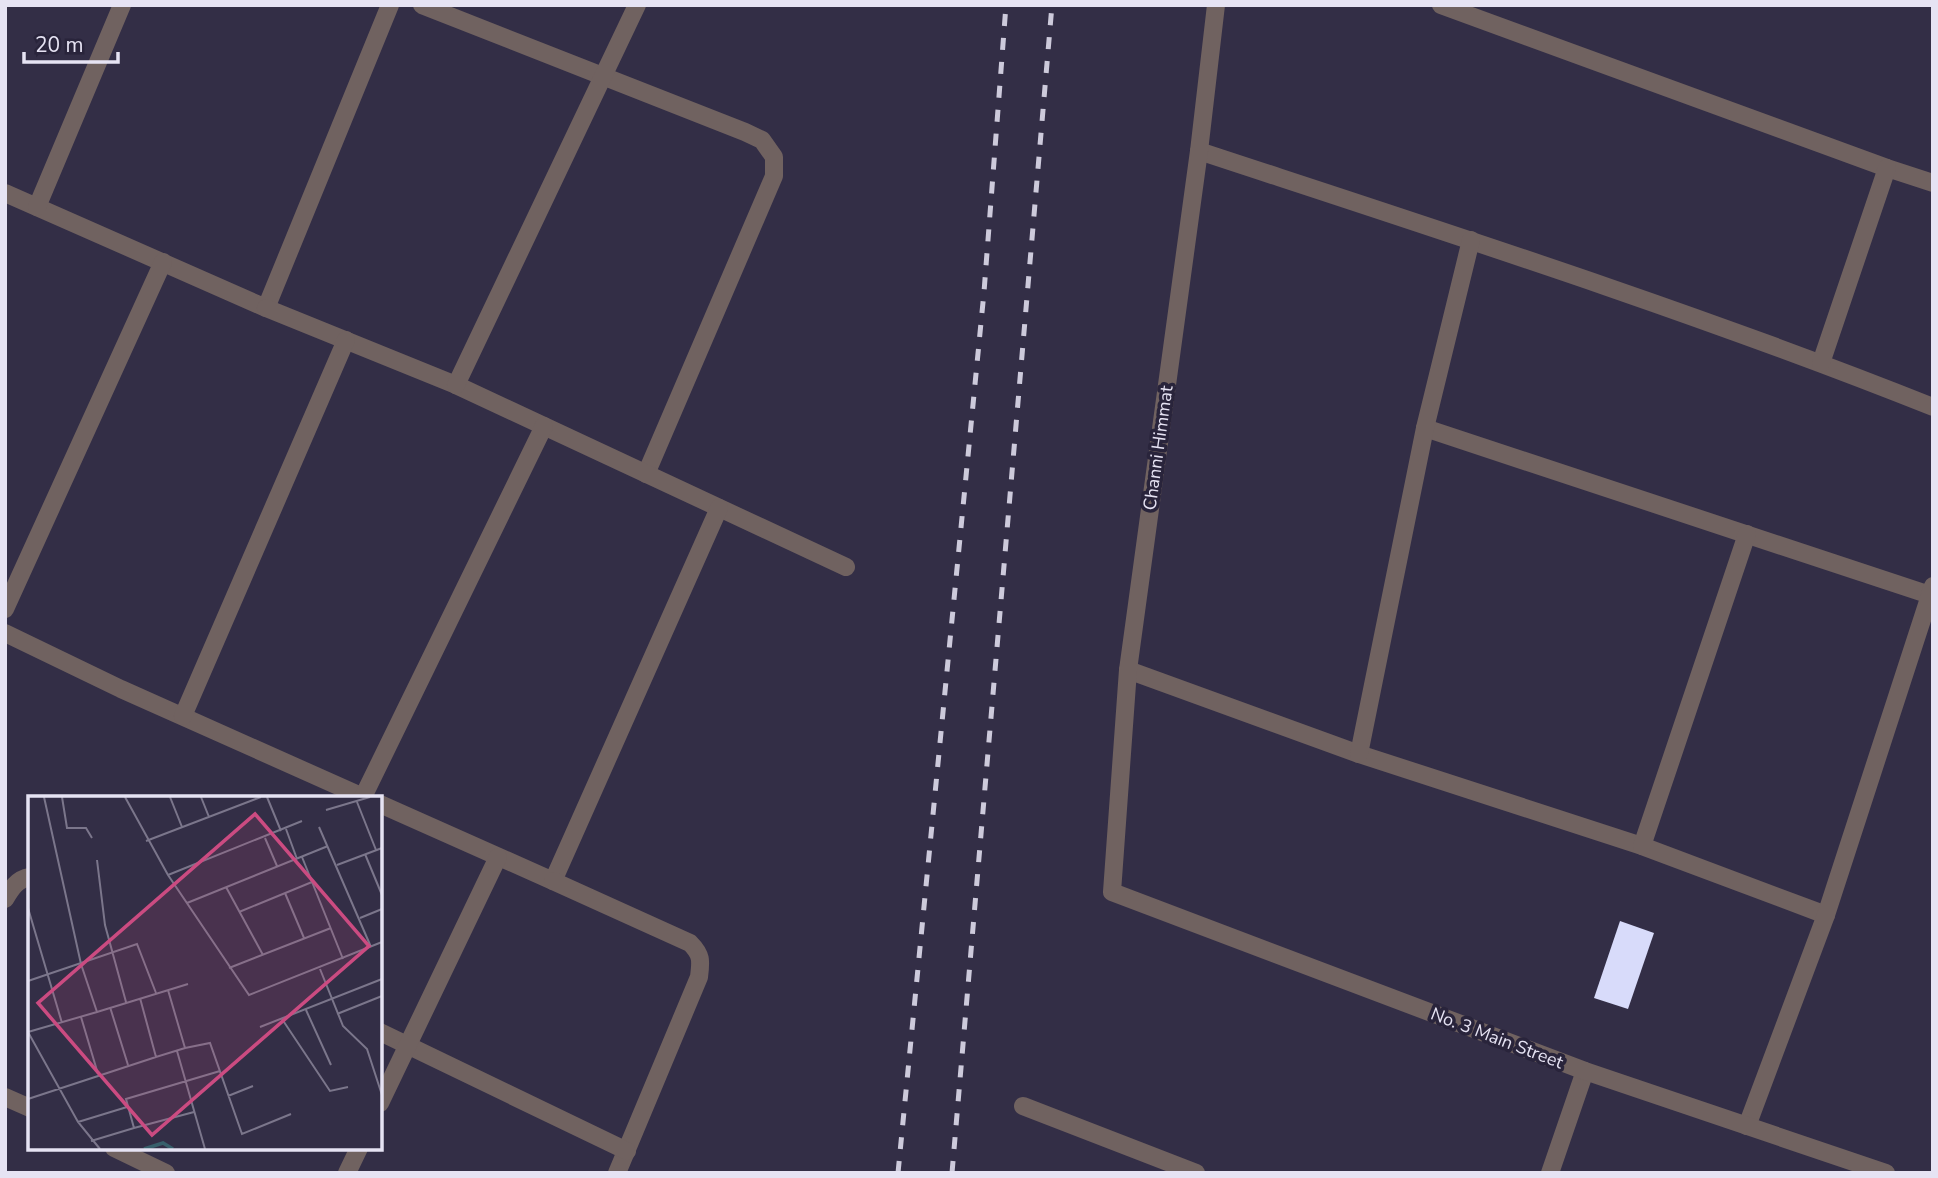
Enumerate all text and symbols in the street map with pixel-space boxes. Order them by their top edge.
scale bar [24,21,119,65]
text: 20 m [35,31,84,59]
street label: Channi Himmat [1137,383,1179,512]
inset map [28,796,382,1150]
street label: No. 3 Main Street [1427,1002,1567,1075]

